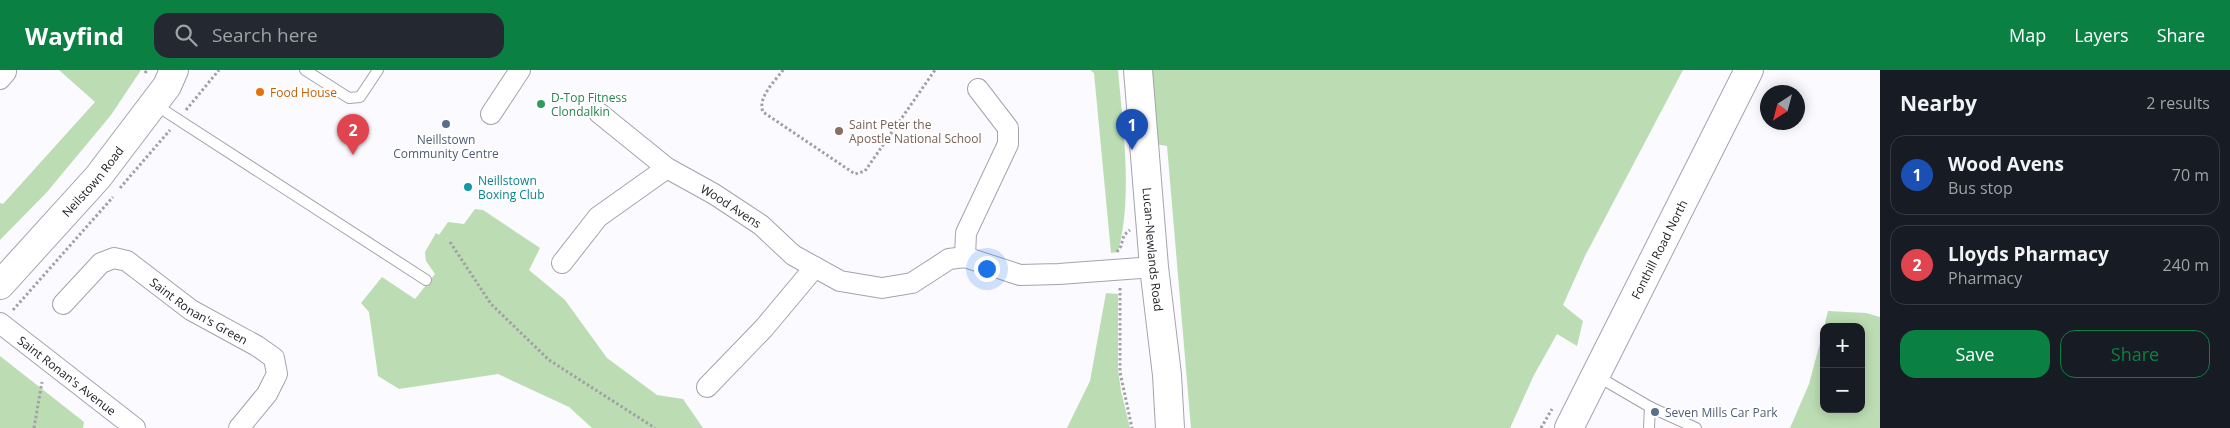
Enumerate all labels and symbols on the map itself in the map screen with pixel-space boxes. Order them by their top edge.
place label: Food House [270,84,337,101]
north arrow [1760,85,1805,130]
marker: Food House [254,86,266,98]
place label: D-Top Fitness Clondalkin [551,89,627,120]
marker: D-Top Fitness Clondalkin [535,98,547,110]
pin: 1 [1116,109,1148,150]
pin: 2 [337,114,369,155]
place label: Saint Peter the Apostle National School [849,116,982,147]
marker: Neillstown Community Centre [440,118,452,130]
marker: Saint Peter the Apostle National School [833,125,845,137]
place label: Neillstown Community Centre [393,131,499,162]
street label: Neilstown Road [58,142,127,220]
place label: Neillstown Boxing Club [478,172,545,203]
street label: Wood Avens [698,180,765,232]
marker: Neillstown Boxing Club [462,181,474,193]
street label: Lucan-Newlands Road [1139,187,1168,312]
street label: Fonthill Road North [1627,197,1691,302]
your location [974,256,1000,282]
street label: Saint Ronan's Green [147,273,251,348]
street label: Saint Ronan's Avenue [14,332,120,419]
place label: Seven Mills Car Park [1665,404,1778,421]
marker: Seven Mills Car Park [1649,406,1661,418]

